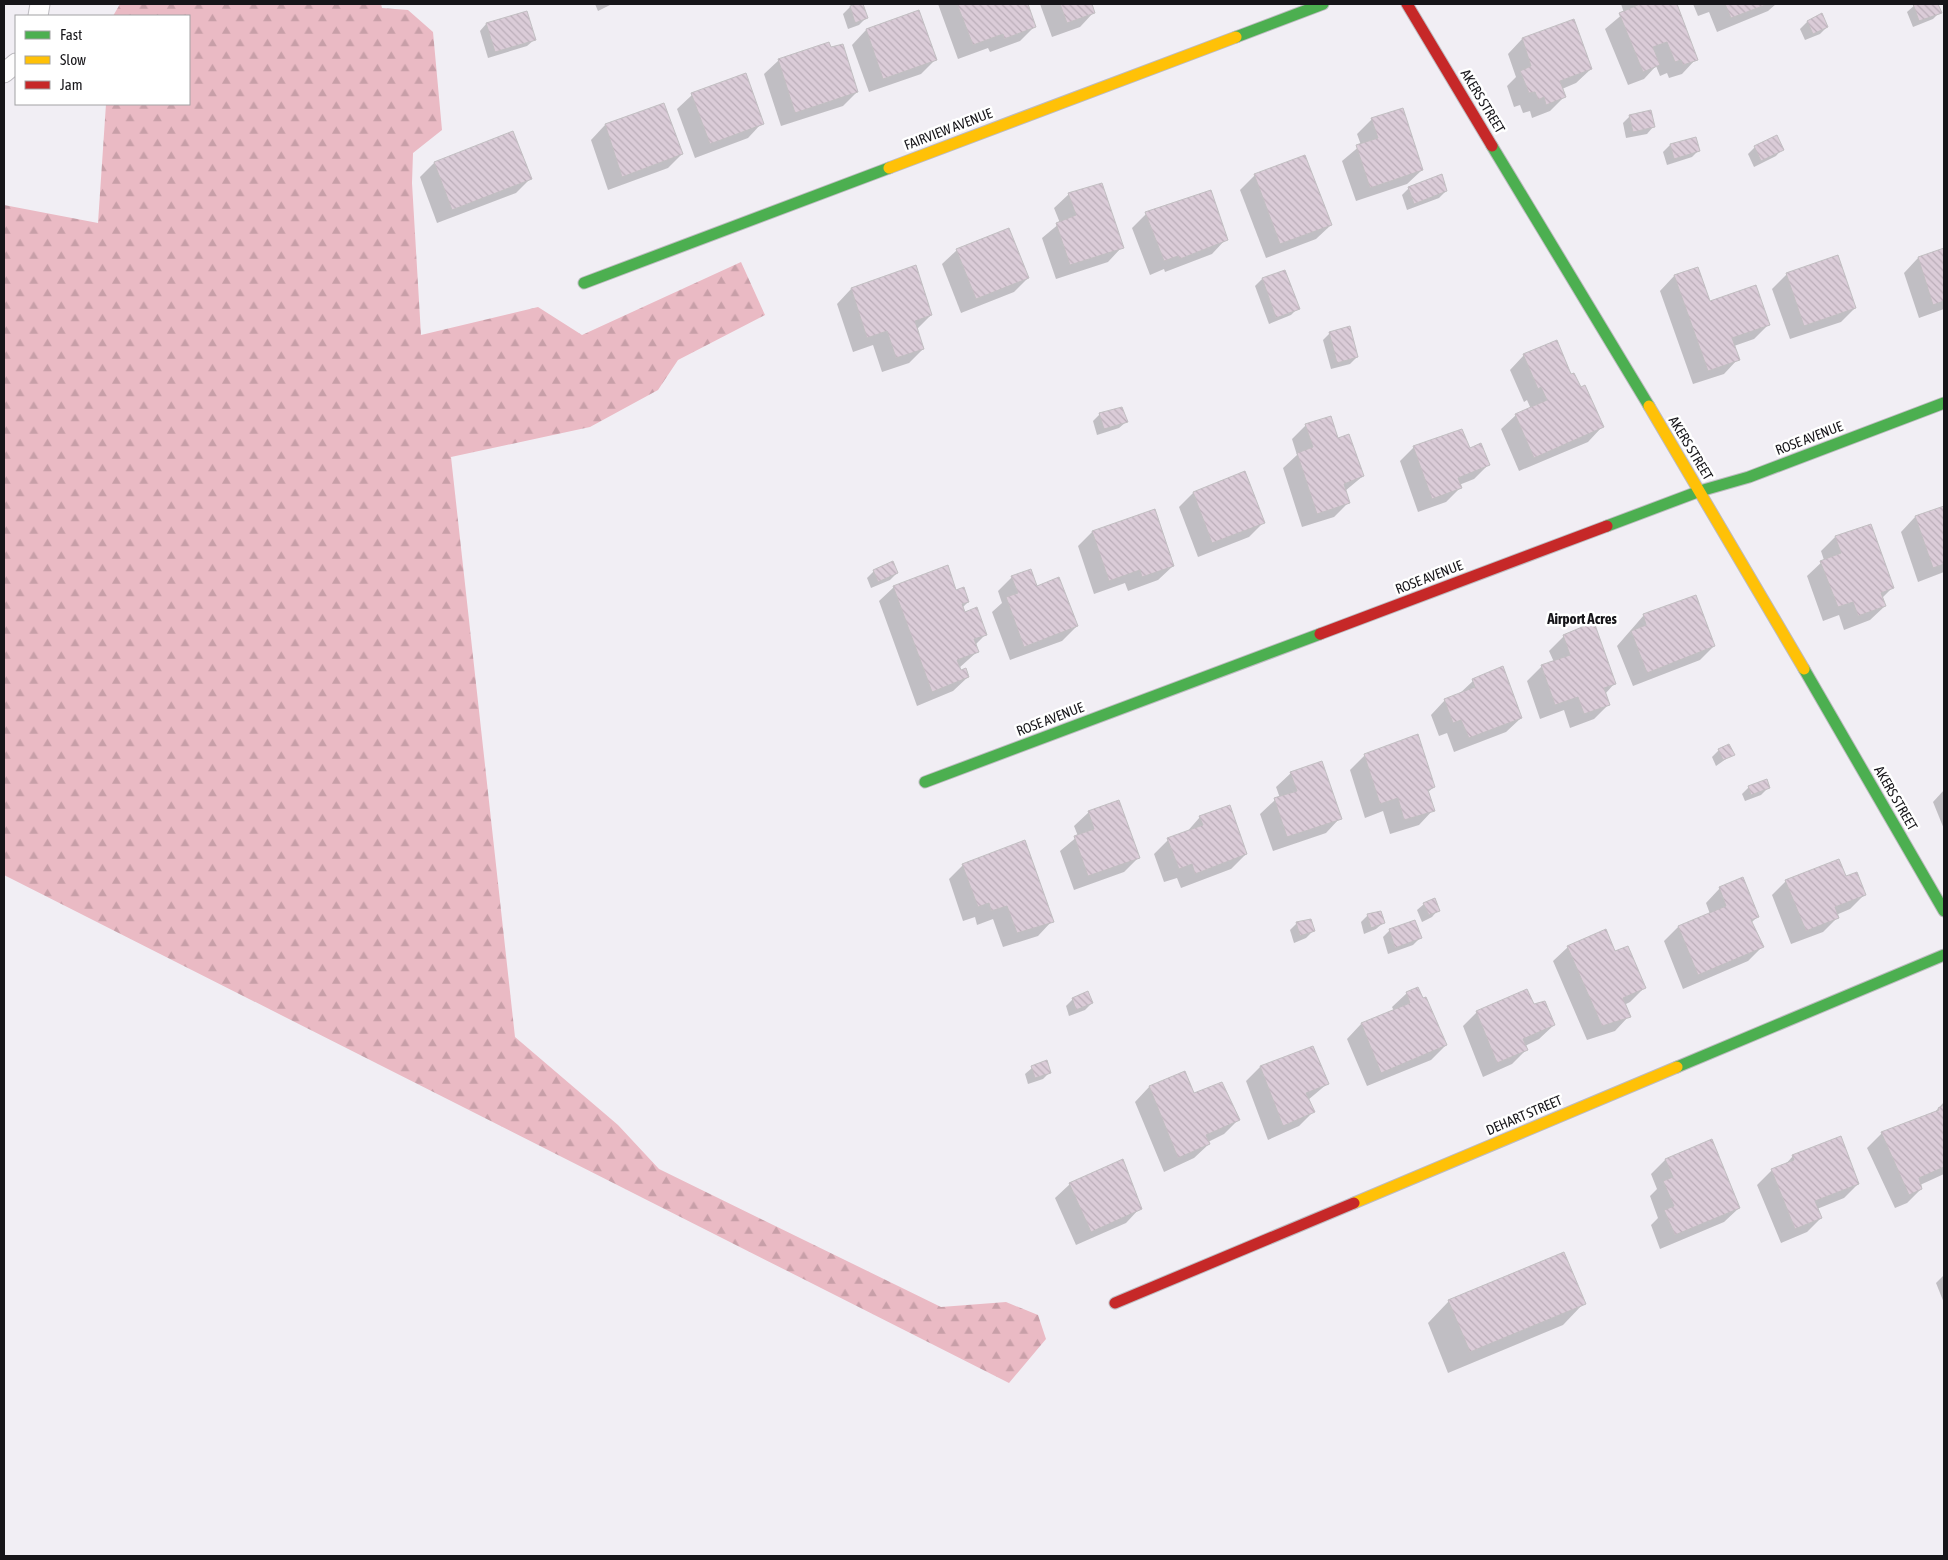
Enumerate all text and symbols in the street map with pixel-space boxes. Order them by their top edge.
legend [15,15,190,105]
text: Fast [60,26,82,43]
text: Slow [60,51,86,68]
street label: AKERS STREET [1458,66,1508,136]
text: Jam [60,76,83,93]
street label: FAIRVIEW AVENUE [902,105,994,153]
street label: AKERS STREET [1666,413,1716,483]
street label: ROSE AVENUE [1773,418,1845,458]
street label: ROSE AVENUE [1393,557,1465,597]
district label: Airport Acres [1546,610,1617,627]
street label: ROSE AVENUE [1014,699,1086,739]
street label: AKERS STREET [1871,763,1921,833]
street label: DEHART STREET [1484,1092,1564,1138]

